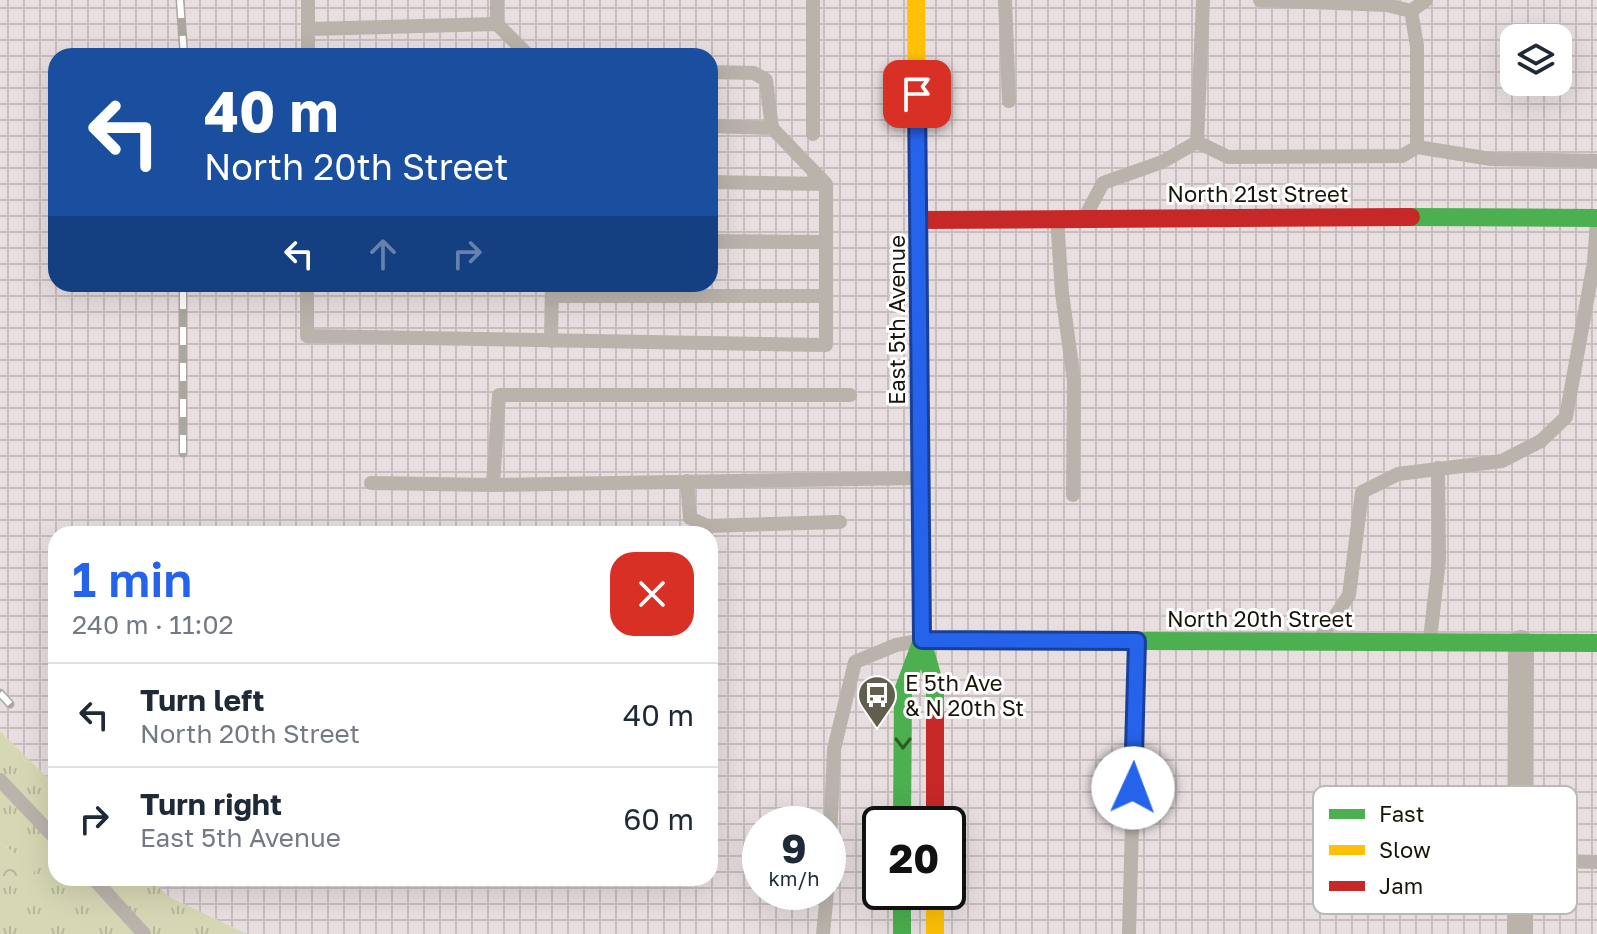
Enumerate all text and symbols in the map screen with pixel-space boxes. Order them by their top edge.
map controls [1500,24,1572,96]
button: layers [1500,24,1572,96]
pin [883,60,951,128]
icon: arrive [895,72,939,116]
text: 40 m [204,77,338,144]
icon: left [72,80,176,184]
text: North 20th Street [204,145,509,188]
street label: North 21st Street [1167,180,1349,207]
icon: left [277,232,321,276]
icon: ahead [361,232,405,276]
icon: right [445,232,489,276]
street label: East 5th Avenue [883,235,910,405]
text: 1 min [72,550,192,608]
button: close [610,552,694,636]
street label: North 20th Street [1167,605,1353,632]
text: 240 m · 11:02 [72,609,234,640]
place label: E 5th Ave & N 20th St [905,669,1024,721]
bus stop icon: E 5th Ave & N 20th St [856,674,898,729]
text: Turn left [140,682,265,718]
icon: left [72,693,116,737]
text: 40 m [623,697,694,733]
text: North 20th Street [140,718,360,749]
one-way arrow [894,737,912,750]
position arrow [1091,746,1175,830]
text: Turn right [140,786,282,822]
legend [1313,786,1577,914]
icon: right [72,797,116,841]
text: Fast [1379,800,1425,827]
text: 60 m [623,801,694,837]
speed limit sign: 20 [862,806,966,910]
text: East 5th Avenue [140,822,341,853]
text: 9 [781,824,807,872]
text: Slow [1379,836,1431,863]
text: km/h [769,866,819,890]
text: Jam [1379,872,1423,899]

